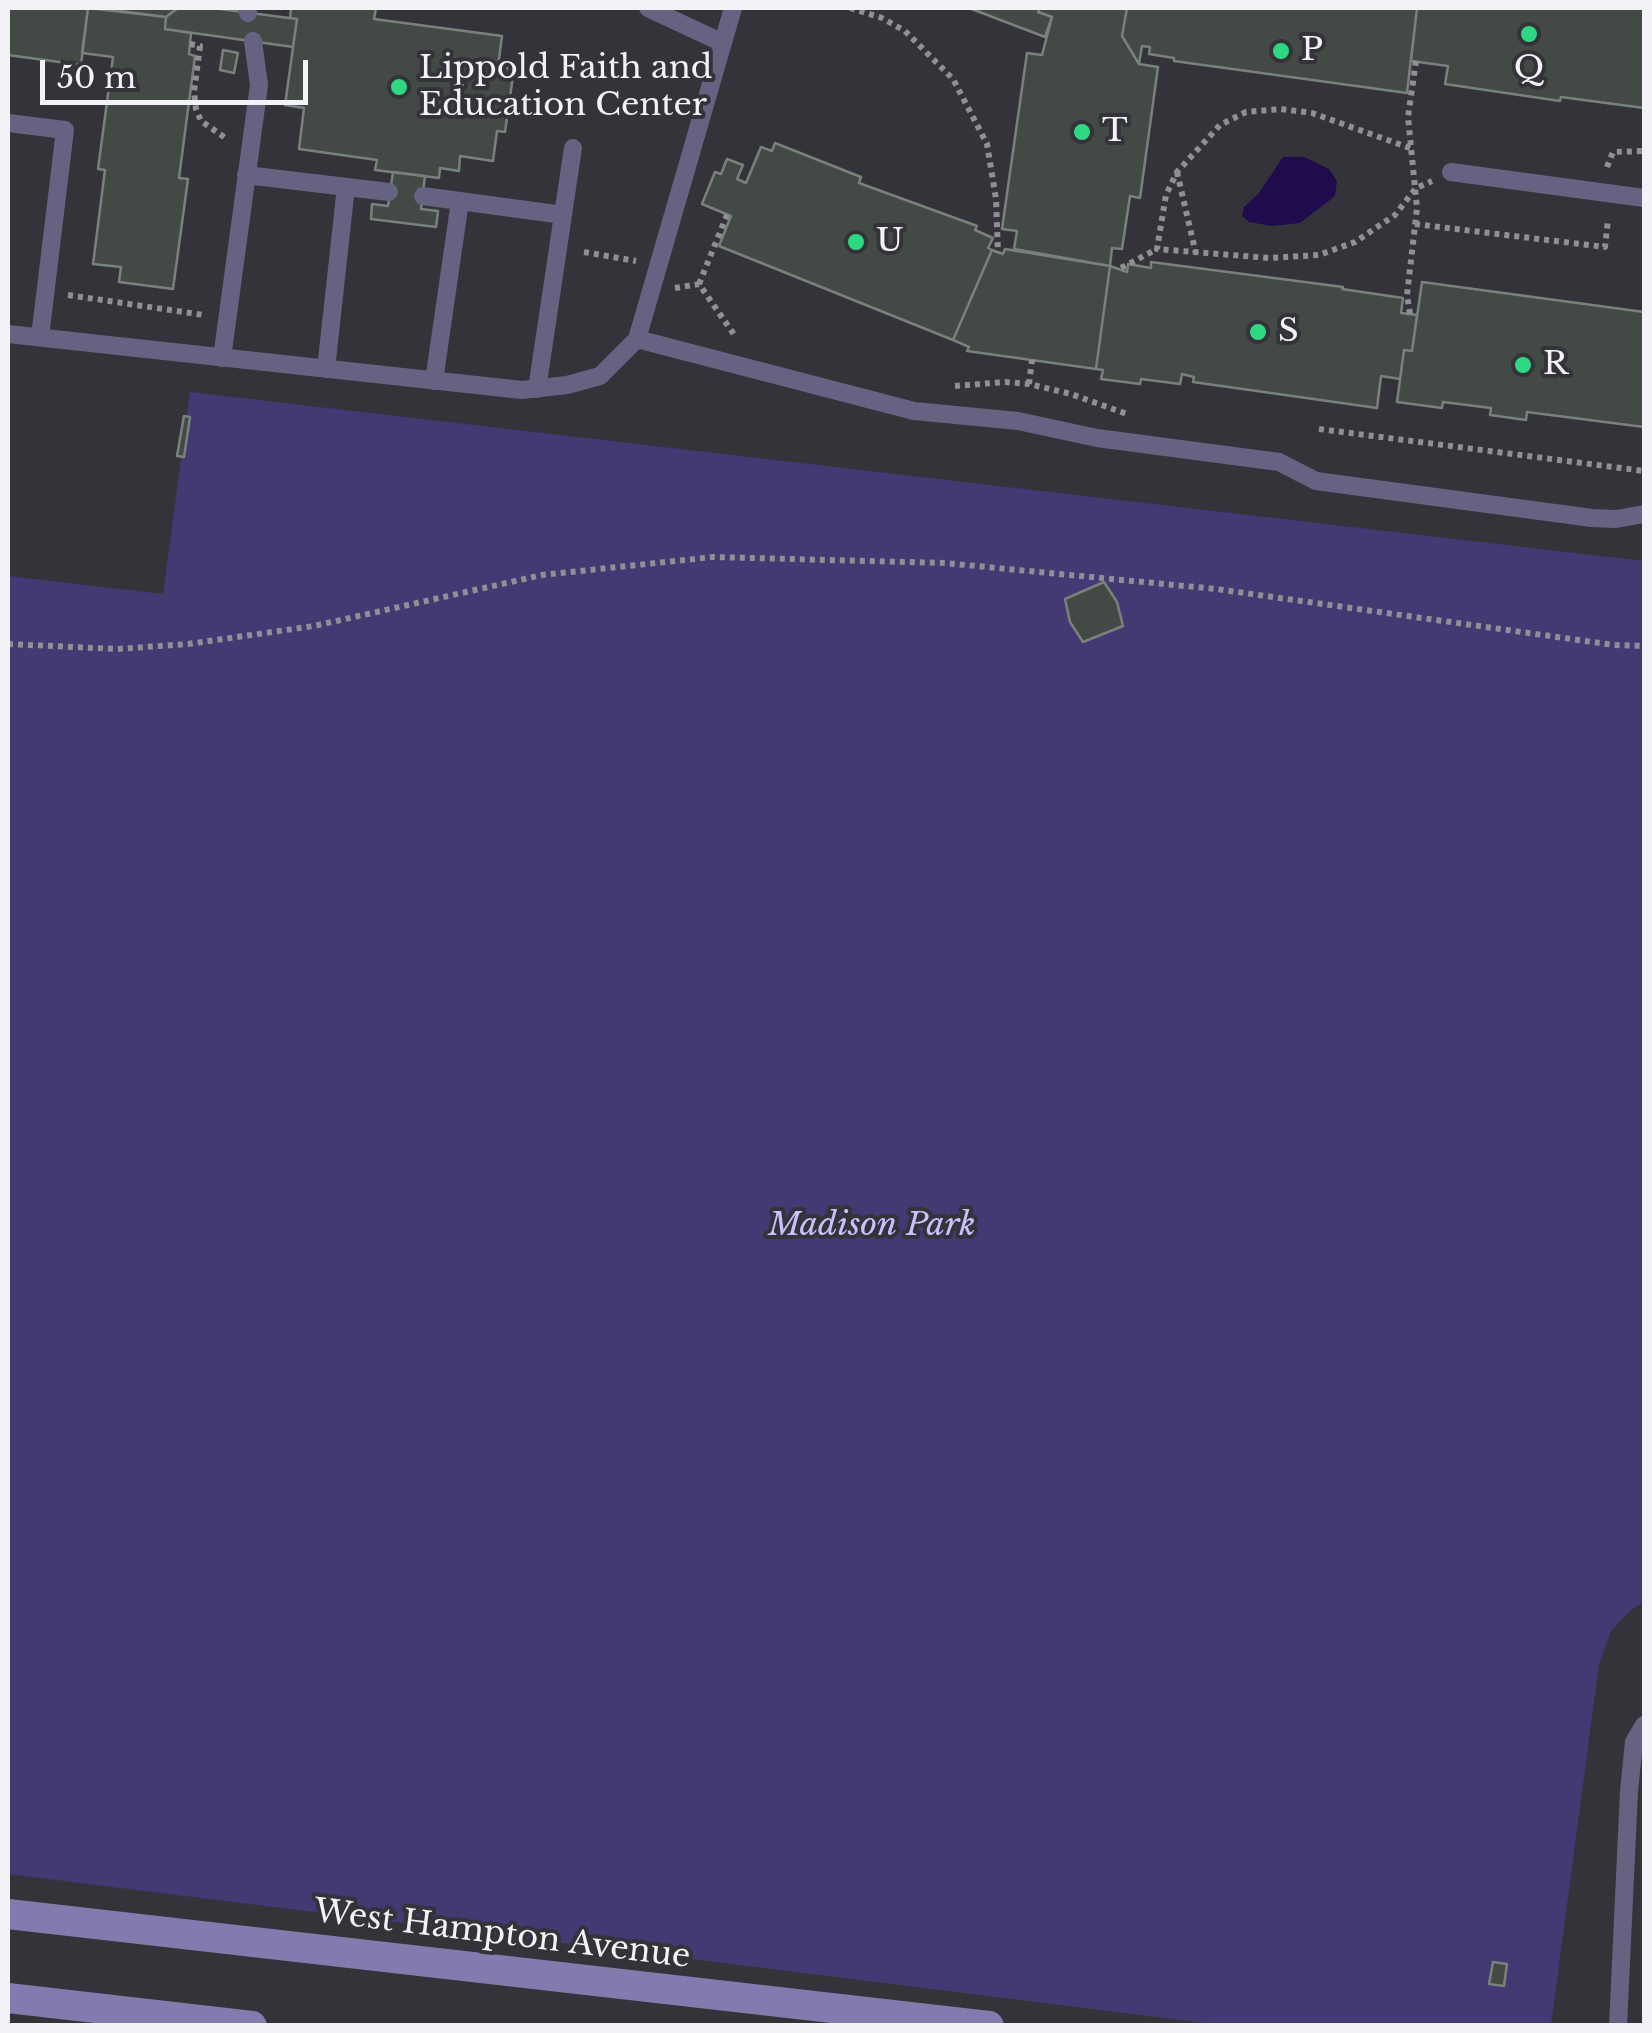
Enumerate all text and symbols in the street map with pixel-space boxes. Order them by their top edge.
marker: Q [1518,23,1540,45]
place label: P [1301,32,1323,70]
scale bar [45,40,312,102]
marker: P [1270,40,1292,62]
place label: Lippold Faith and Education Center [419,50,712,125]
place label: Q [1514,50,1544,88]
text: 50 m [57,59,136,96]
marker: Lippold Faith and Education Center [388,76,410,98]
place label: T [1102,113,1128,151]
marker: T [1071,121,1093,143]
place label: U [876,223,904,261]
marker: U [845,231,867,253]
place label: S [1278,313,1299,351]
marker: S [1247,321,1269,343]
place label: R [1543,346,1568,384]
marker: R [1512,354,1534,376]
park label: Madison Park [768,1207,976,1245]
street label: West Hampton Avenue [312,1893,692,1977]

